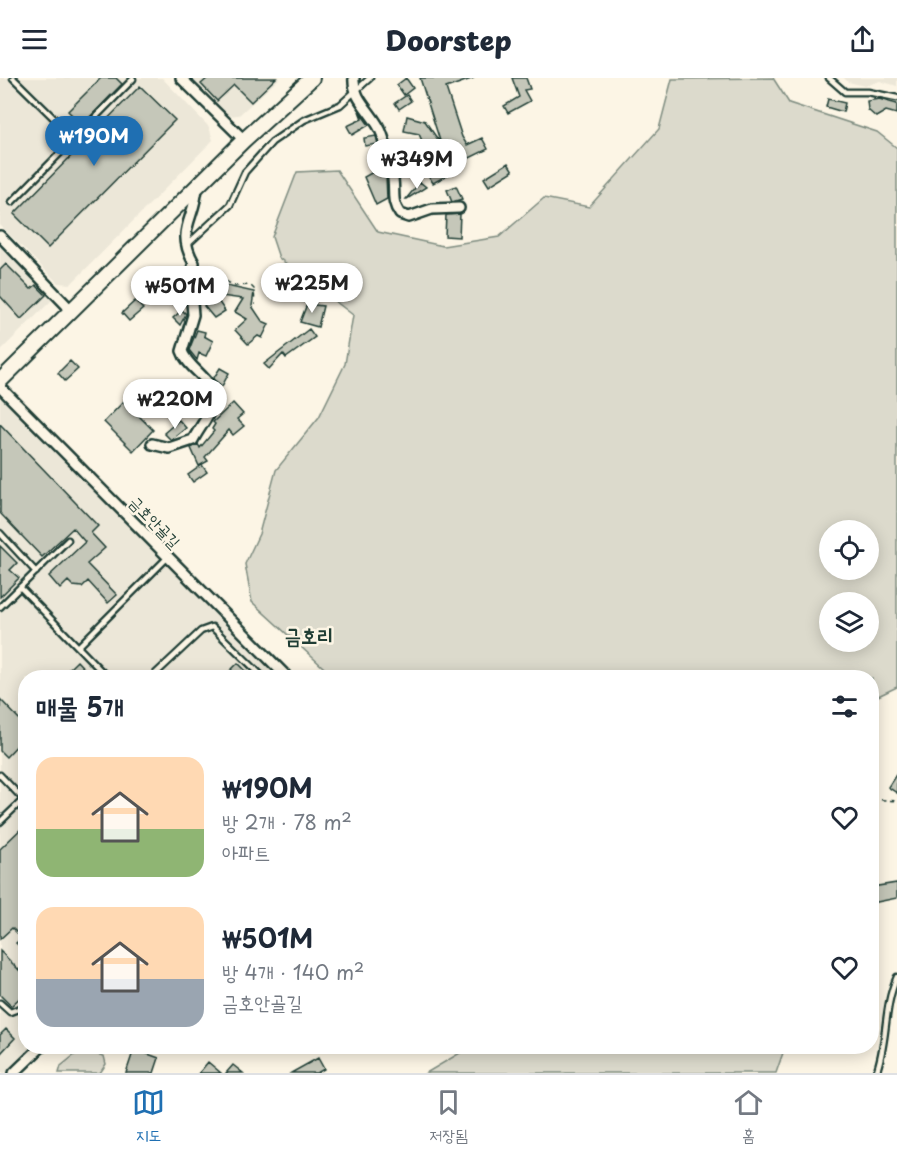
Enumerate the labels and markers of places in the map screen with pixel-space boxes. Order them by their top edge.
pin: ₩190M [52,116,136,167]
pin: ₩349M [375,139,459,190]
pin: ₩225M [270,263,354,314]
pin: ₩501M [138,266,222,317]
pin: ₩220M [133,379,217,430]

